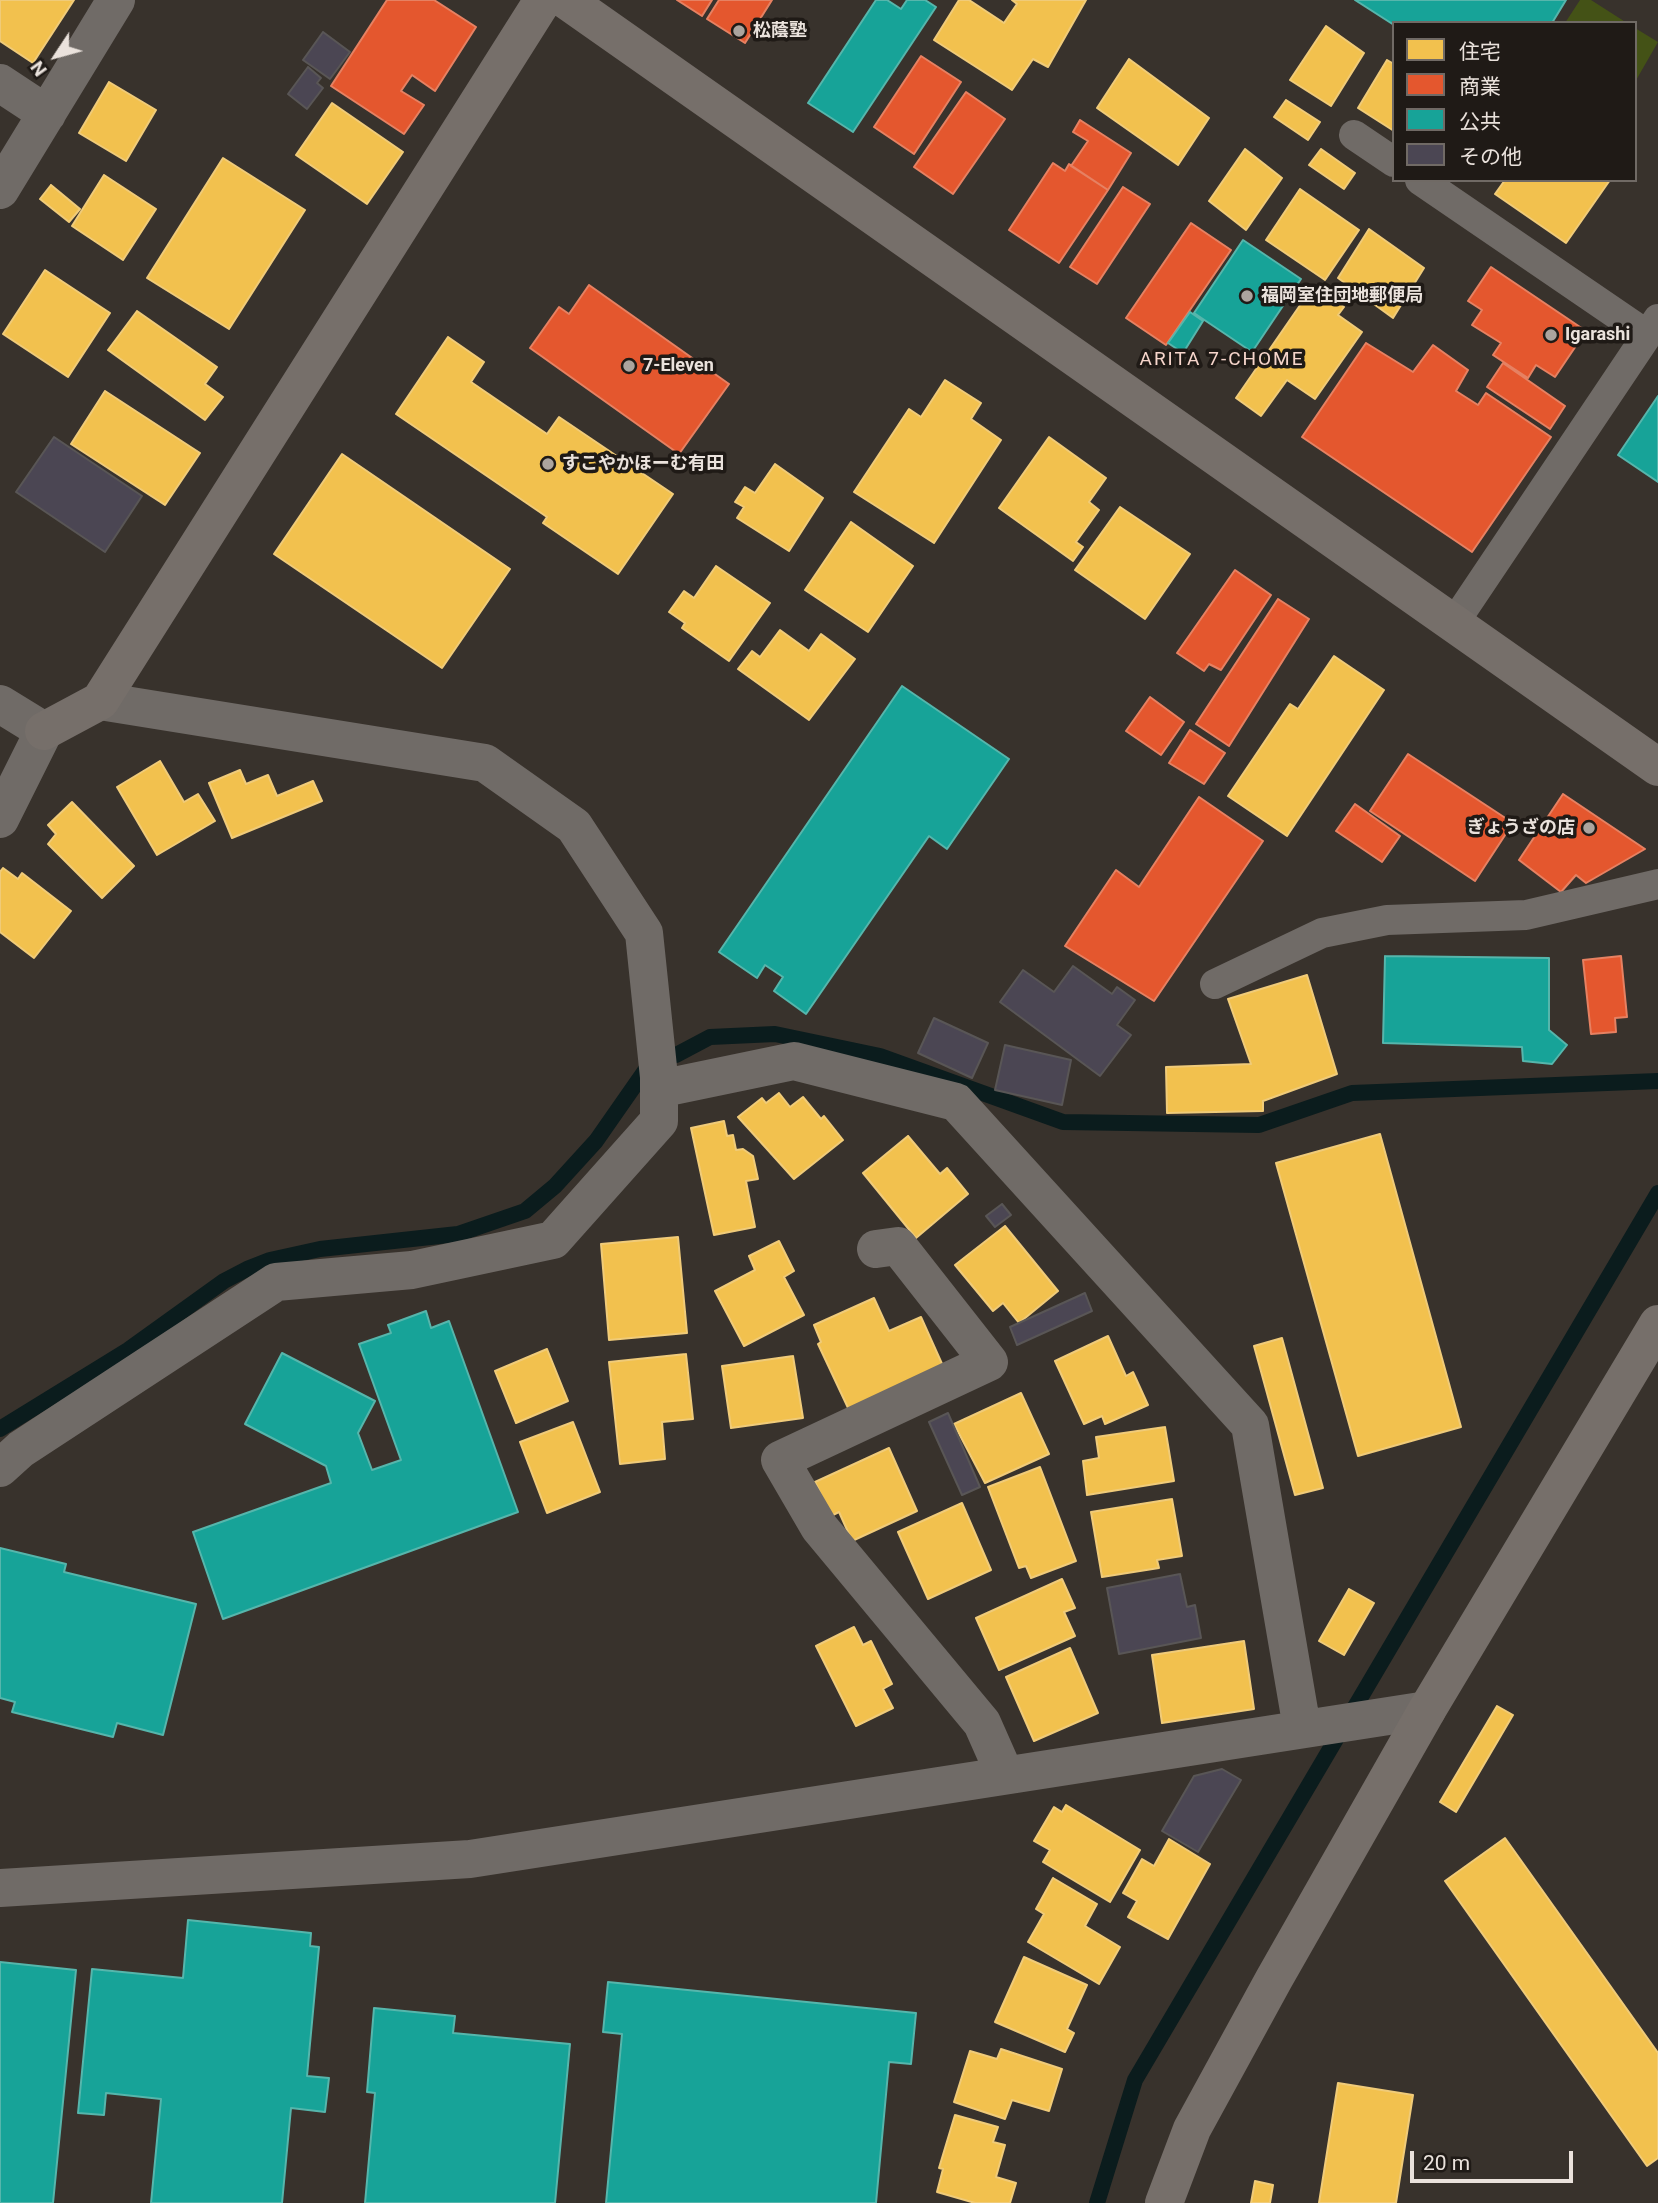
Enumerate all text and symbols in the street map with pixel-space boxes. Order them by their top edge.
place label: 松蔭塾 [753,20,807,42]
north arrow [21,21,91,91]
legend [1392,21,1637,182]
marker: 松蔭塾 [731,23,747,39]
text: 住宅 [1459,40,1501,64]
text: N [25,56,52,81]
text: 商業 [1459,75,1501,99]
text: 公共 [1459,110,1501,134]
text: その他 [1459,145,1522,169]
place label: 福岡室住団地郵便局 [1261,285,1423,307]
marker: 福岡室住団地郵便局 [1239,288,1255,304]
place label: Igarashi [1565,324,1630,346]
marker: Igarashi [1543,327,1559,343]
district label: ARITA 7-CHOME [1141,349,1303,371]
place label: 7-Eleven [643,355,714,377]
marker: 7-Eleven [621,358,637,374]
place label: すこやかほーむ有田 [562,453,724,475]
marker: すこやかほーむ有田 [540,456,556,472]
place label: ぎょうざの店 [1467,817,1575,839]
marker: ぎょうざの店 [1581,820,1597,836]
scale bar [1413,2136,1576,2180]
text: 20 m [1423,2151,1470,2175]

